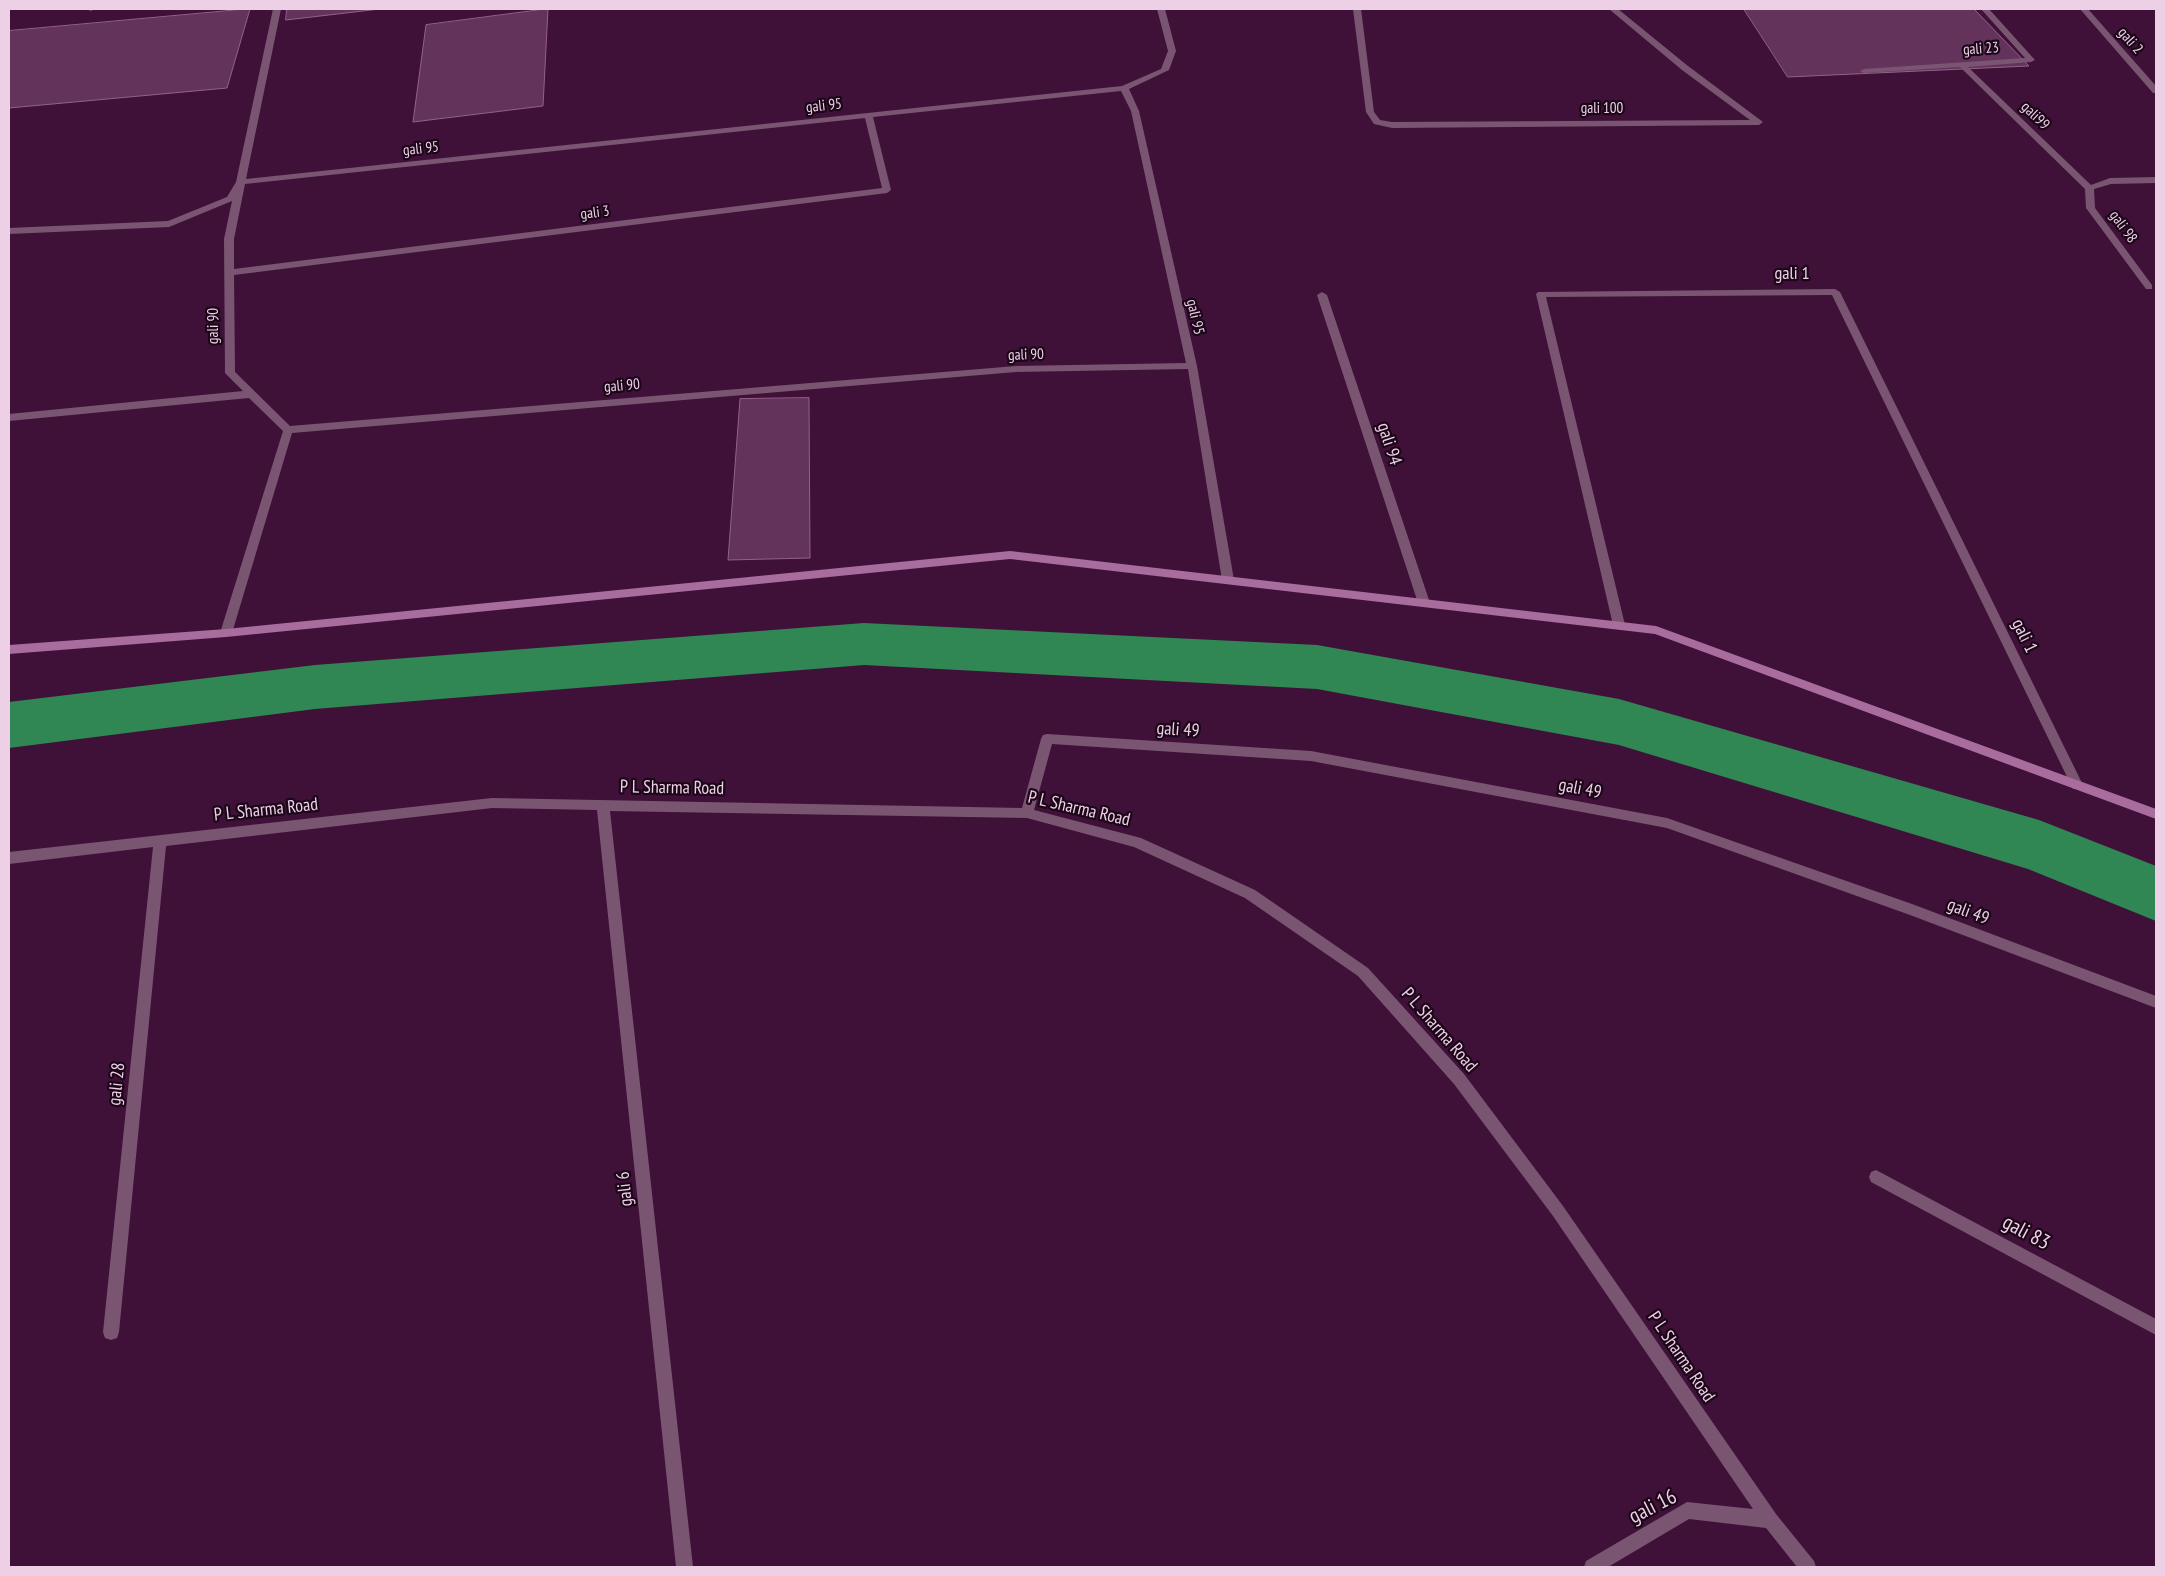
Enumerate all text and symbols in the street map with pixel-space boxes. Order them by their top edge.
street label: gali 2 [2114,24,2146,58]
street label: gali 23 [1962,39,2000,59]
street label: gali 95 [805,95,843,117]
street label: gali99 [2017,98,2053,134]
street label: gali 100 [1581,100,1623,118]
street label: gali 95 [402,138,440,160]
street label: gali 3 [579,202,611,224]
street label: gali 98 [2105,207,2141,247]
street label: gali 1 [1775,263,1809,285]
street label: gali 95 [1182,297,1208,337]
street label: gali 90 [205,308,223,344]
street label: gali 90 [1008,345,1044,365]
street label: gali 90 [603,375,641,397]
street label: gali 94 [1372,420,1406,468]
street label: gali 1 [2007,616,2041,656]
street label: gali 49 [1156,718,1200,742]
street label: gali 49 [1557,774,1603,804]
street label: P L Sharma Road [620,776,724,800]
street label: P L Sharma Road [1026,787,1132,831]
street label: P L Sharma Road [213,794,319,826]
street label: gali 49 [1944,894,1992,930]
street label: P L Sharma Road [1397,984,1481,1076]
street label: gali 28 [104,1061,130,1107]
street label: gali 6 [612,1170,638,1208]
street label: gali 83 [1998,1210,2054,1256]
street label: P L Sharma Road [1643,1308,1719,1406]
street label: gali 16 [1625,1484,1681,1530]

